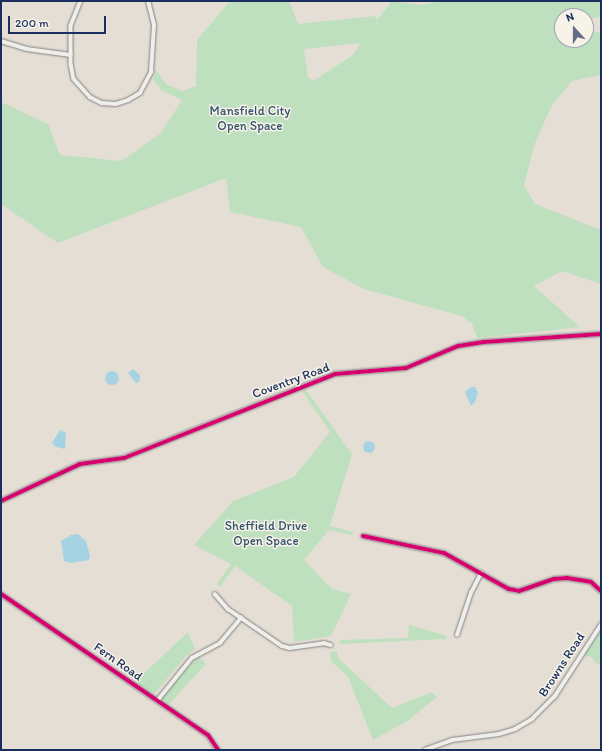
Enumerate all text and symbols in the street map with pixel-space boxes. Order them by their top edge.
scale bar [10,8,108,34]
north arrow [554,8,594,48]
text: N [564,10,576,25]
text: 200 m [15,16,49,30]
park label: Mansfield City Open Space [209,104,291,135]
street label: Coventry Road [250,360,332,402]
park label: Sheffield Drive Open Space [225,519,307,550]
street label: Browns Road [536,630,588,700]
street label: Fern Road [91,640,145,684]

